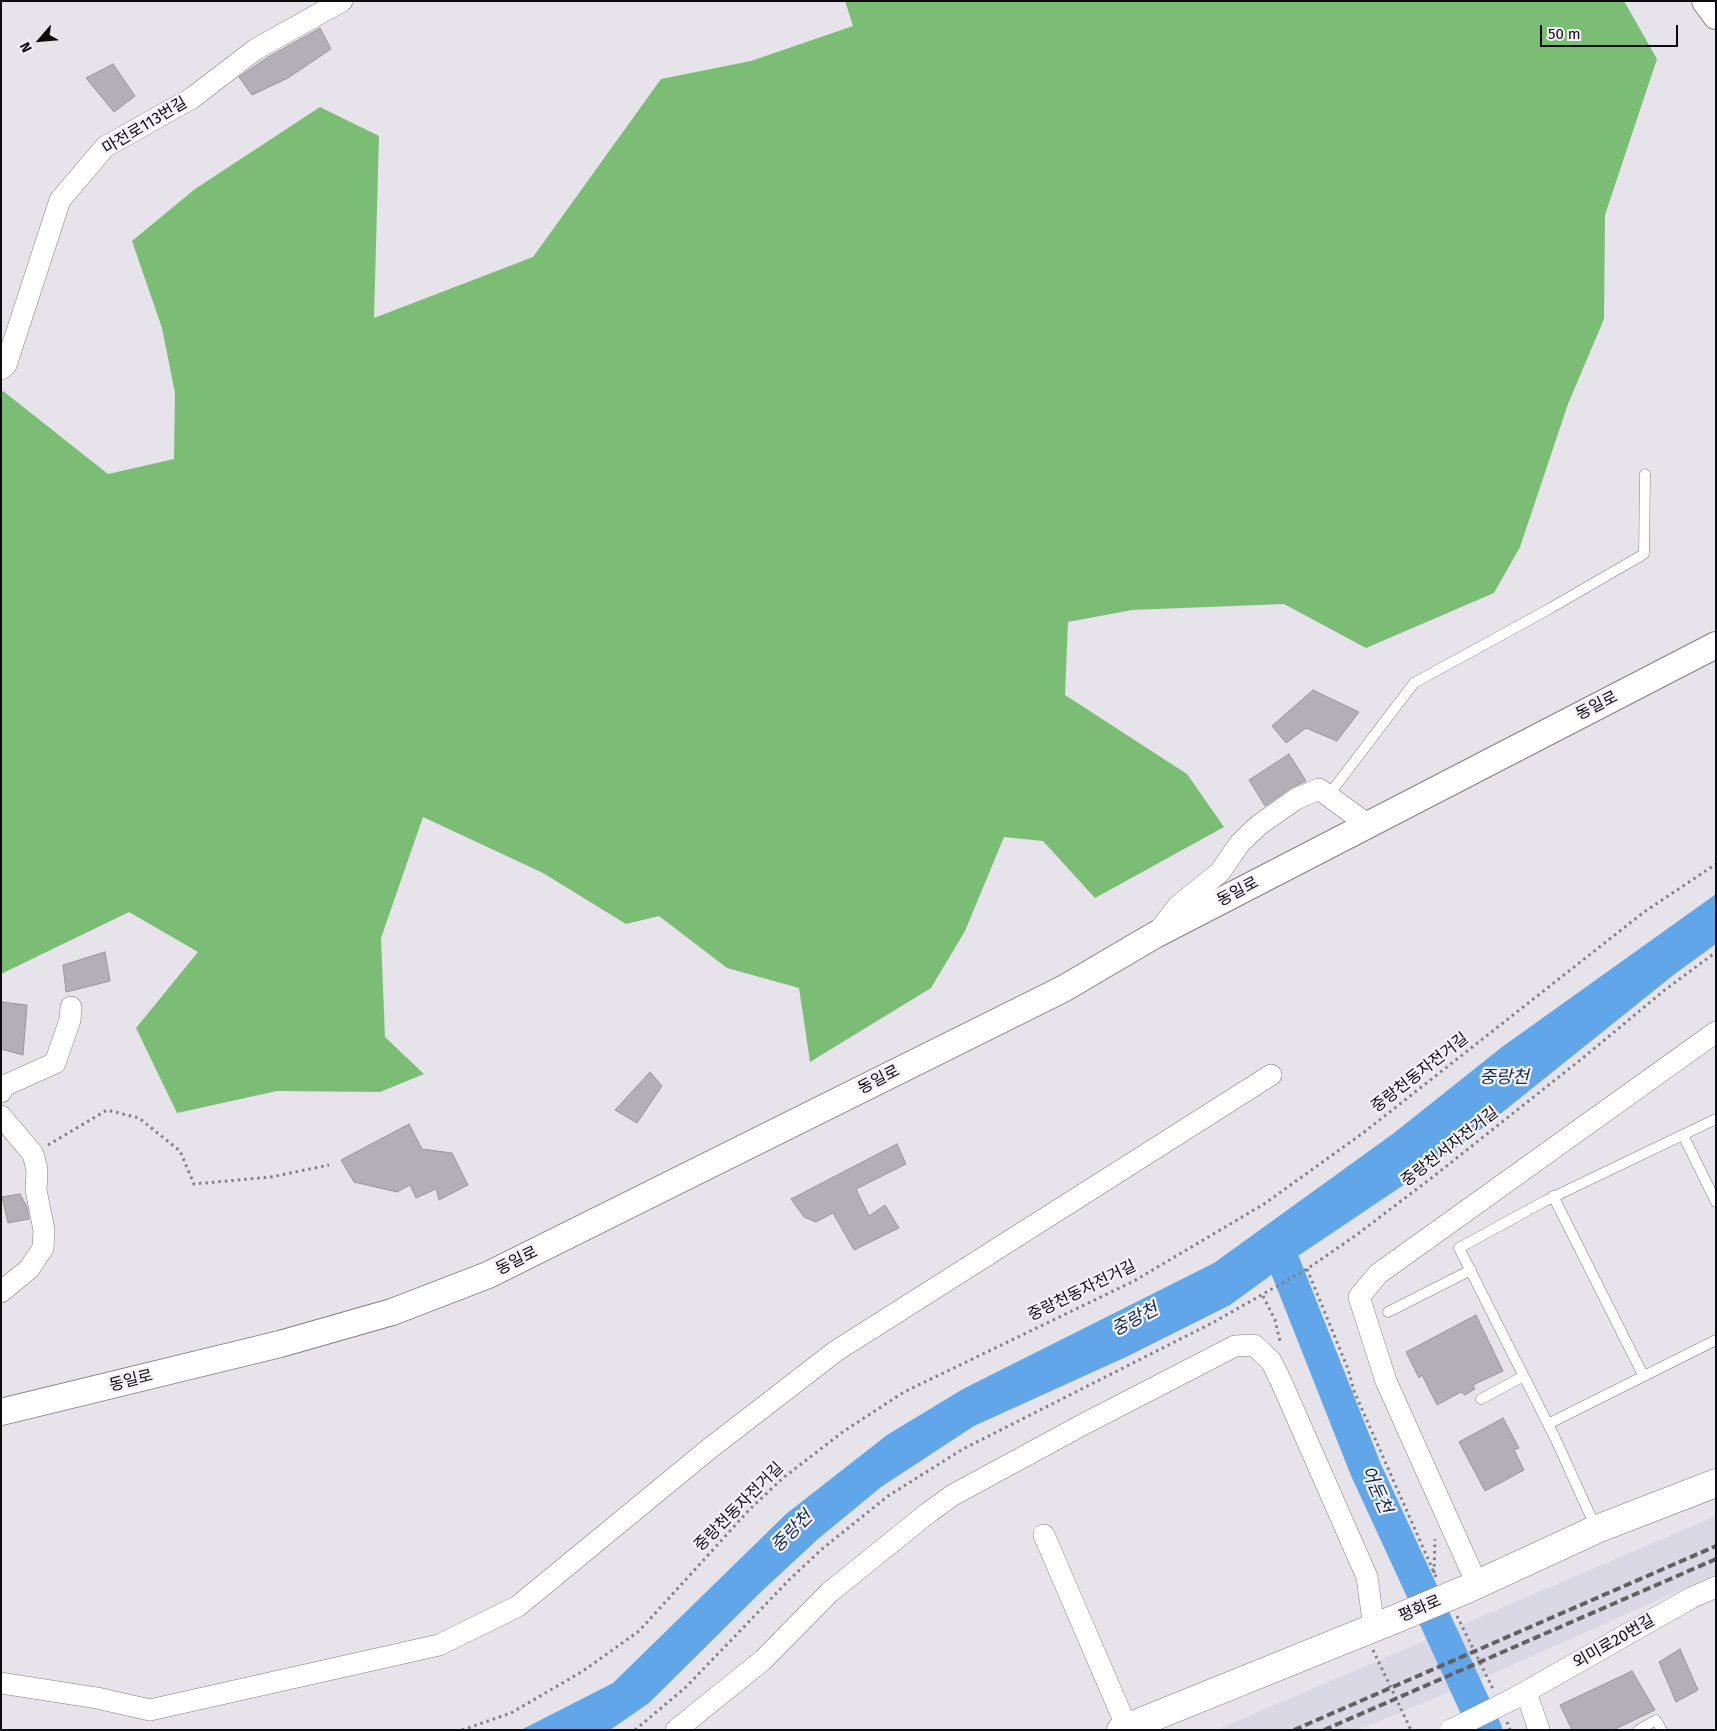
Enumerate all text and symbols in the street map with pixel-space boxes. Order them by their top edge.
north arrow [15,15,65,65]
scale bar [1542,15,1680,47]
text: 50 m [1548,25,1581,43]
text: N [17,39,36,55]
street label: 마전로113번길 [99,93,191,159]
street label: 동일로 [1573,687,1621,725]
street label: 동일로 [1214,873,1262,911]
street label: 중랑천동자전거길 [1368,1029,1472,1117]
street label: 동일로 [855,1061,903,1099]
water label: 중랑천 [1479,1067,1529,1089]
street label: 중랑천서자전거길 [1398,1103,1502,1191]
street label: 동일로 [493,1243,541,1279]
street label: 중랑천동자전거길 [1025,1257,1139,1325]
water label: 중랑천 [1108,1299,1162,1341]
street label: 동일로 [107,1366,155,1396]
street label: 중랑천동자전거길 [691,1459,787,1555]
water label: 어둔천 [1356,1463,1396,1517]
water label: 중랑천 [767,1507,817,1557]
street label: 평화로 [1396,1592,1444,1626]
street label: 외미로20번길 [1570,1611,1658,1673]

